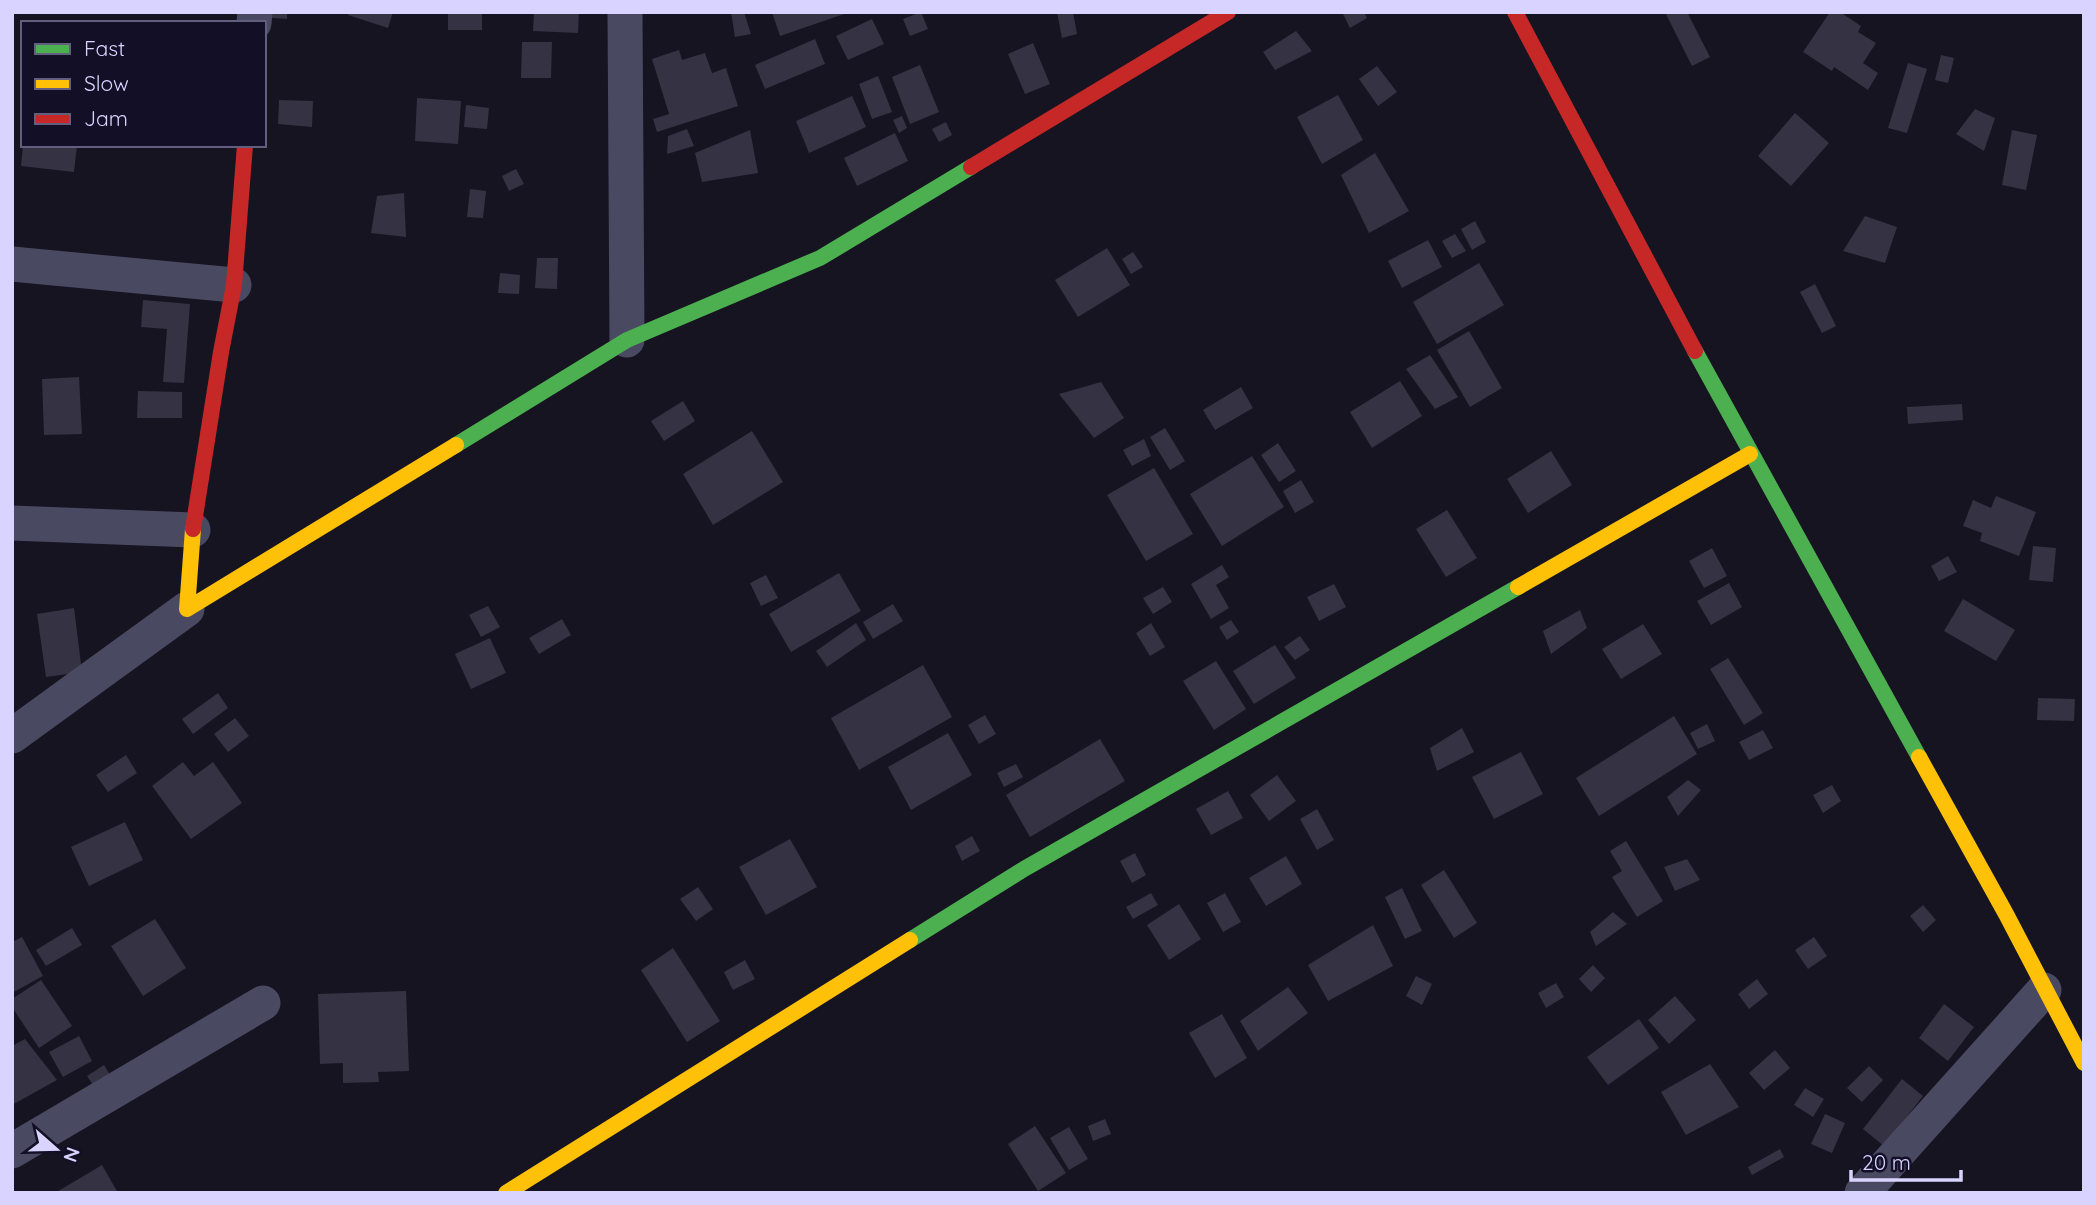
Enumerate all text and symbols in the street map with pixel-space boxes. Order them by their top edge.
legend [21,21,266,147]
text: Fast [84,35,125,61]
text: Slow [84,70,129,96]
text: Jam [84,105,128,131]
north arrow [21,1114,91,1184]
scale bar [1851,1138,1961,1182]
text: N [58,1144,86,1165]
text: 20 m [1862,1149,1911,1175]

